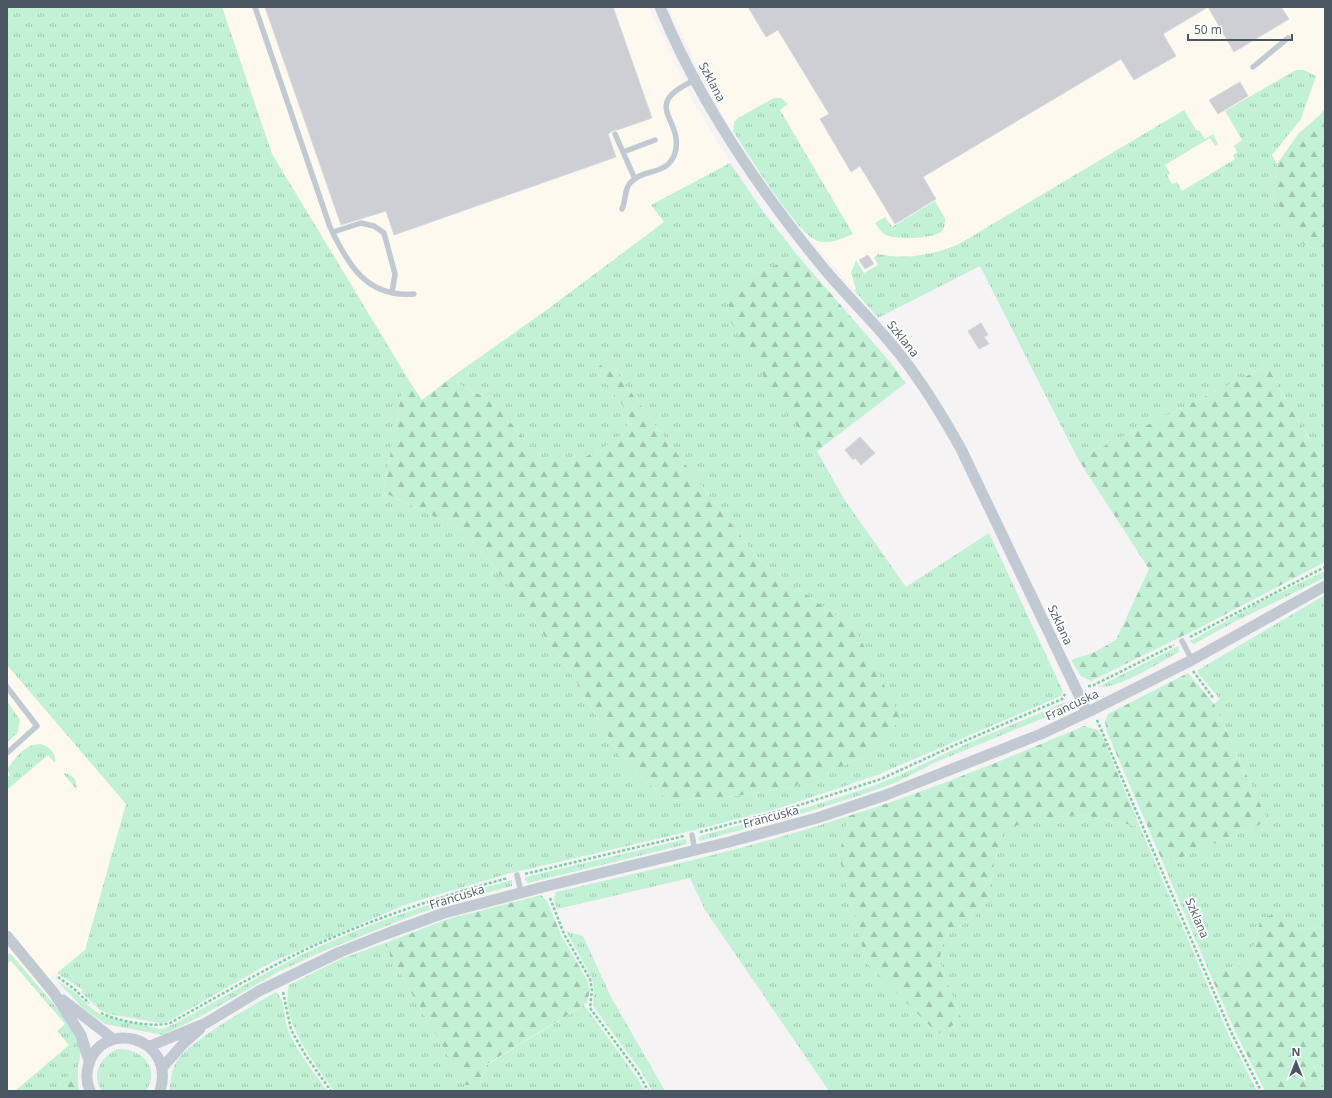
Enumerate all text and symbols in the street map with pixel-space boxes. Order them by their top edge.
scale bar [1188,16,1292,42]
text: 50 m [1194,21,1222,38]
street label: Szklana [695,59,730,104]
street label: Szklana [883,317,923,360]
street label: Szklana [1044,602,1077,648]
street label: Francuska [1042,685,1101,724]
street label: Francuska [741,801,801,832]
street label: Francuska [427,880,487,913]
street label: Szklana [1181,895,1214,941]
north arrow [1276,1042,1316,1082]
text: N [1292,1044,1300,1059]

